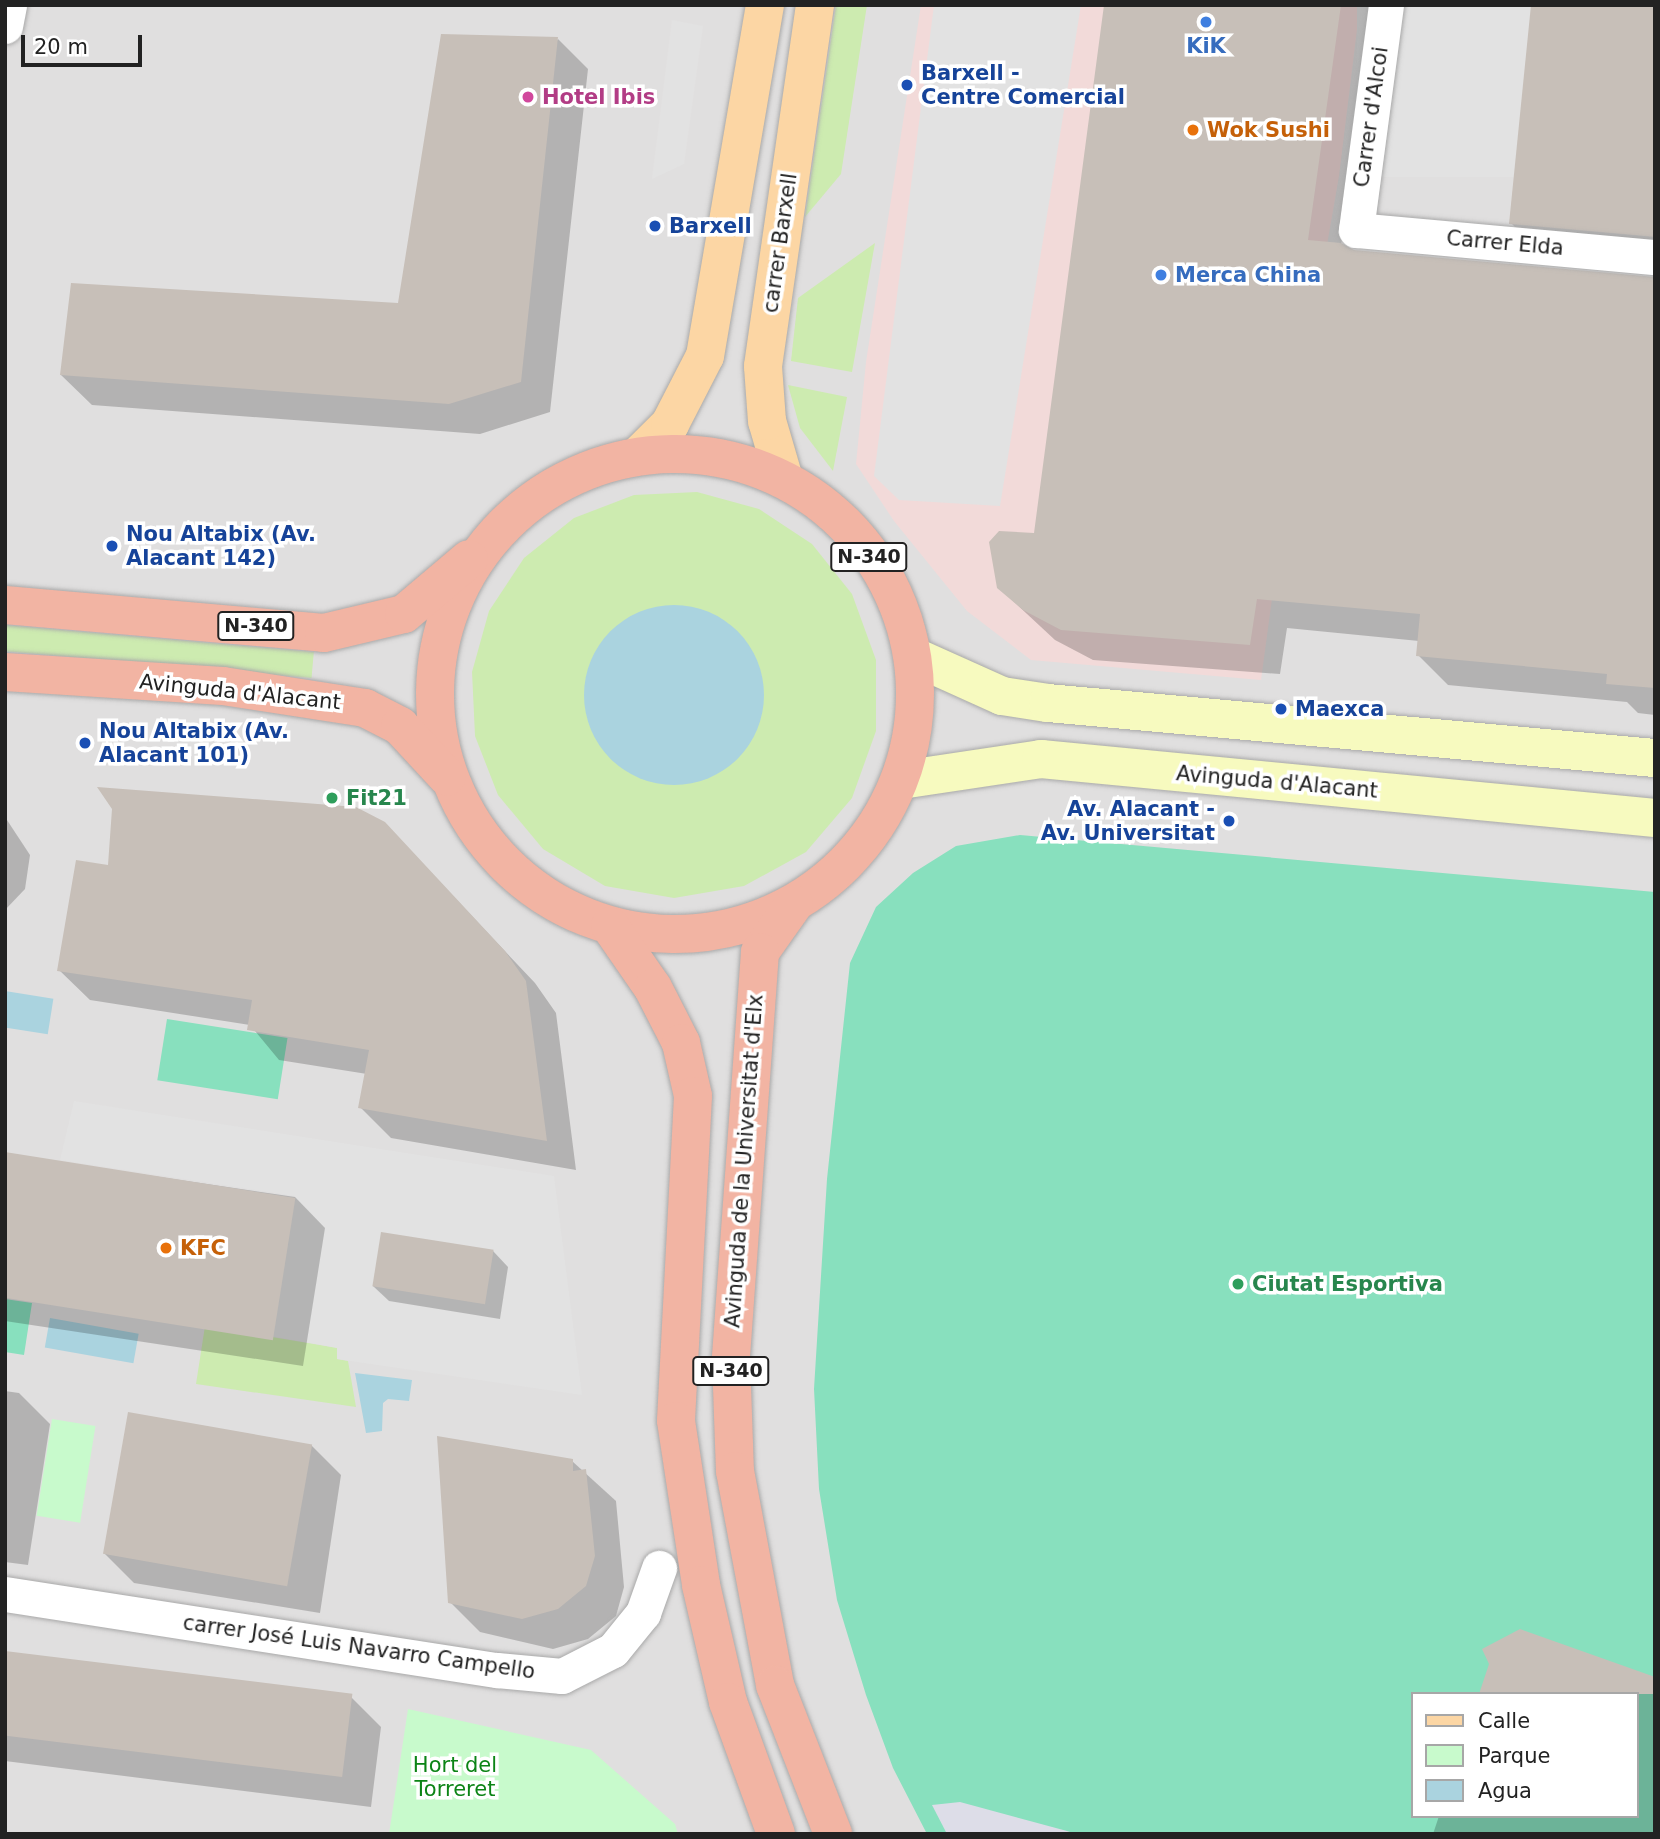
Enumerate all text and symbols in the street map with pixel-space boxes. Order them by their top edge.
marker: KiK [1198,14,1214,30]
scale bar [24,21,145,65]
place label: KiK [1186,33,1226,59]
text: 20 m [34,35,88,59]
street label: Carrer d'Alcoi [1349,45,1393,189]
place label: Barxell - Centre Comercial [921,60,1125,110]
marker: Barxell - Centre Comercial [899,77,915,93]
place label: Hotel Ibis [542,84,655,110]
marker: Hotel Ibis [520,89,536,105]
place label: Wok Sushi [1207,117,1330,143]
marker: Wok Sushi [1185,122,1201,138]
street label: carrer Barxell [758,172,802,314]
place label: Barxell [669,213,752,239]
marker: Barxell [647,218,663,234]
street label: Carrer Elda [1445,225,1565,261]
place label: Merca China [1175,262,1321,288]
marker: Merca China [1153,267,1169,283]
place label: Nou Altabix (Av. Alacant 142) [126,521,316,571]
marker: Nou Altabix (Av. Alacant 142) [104,538,120,554]
road number: N-340 [829,542,909,572]
road number: N-340 [216,610,296,642]
street label: Avinguda d'Alacant [138,669,342,715]
place label: Maexca [1295,696,1384,722]
marker: Maexca [1273,701,1289,717]
place label: Nou Altabix (Av. Alacant 101) [99,718,289,768]
marker: Nou Altabix (Av. Alacant 101) [77,735,93,751]
street label: Avinguda d'Alacant [1175,761,1379,803]
place label: Fit21 [346,785,407,811]
marker: Fit21 [324,790,340,806]
place label: Av. Alacant - Av. Universitat [1041,796,1215,846]
marker: Av. Alacant - Av. Universitat [1221,813,1237,829]
street label: Avinguda de la Universitat d'Elx [720,993,768,1329]
place label: KFC [180,1235,226,1261]
marker: KFC [158,1240,174,1256]
place label: Ciutat Esportiva [1252,1271,1443,1297]
marker: Ciutat Esportiva [1230,1276,1246,1292]
road number: N-340 [691,1356,771,1386]
street label: carrer José Luis Navarro Campello [181,1610,537,1684]
legend [1412,1692,1639,1818]
text: Calle [1478,1709,1530,1733]
text: Parque [1478,1744,1550,1768]
park label: Hort del Torreret [413,1752,497,1802]
text: Agua [1478,1779,1532,1803]

